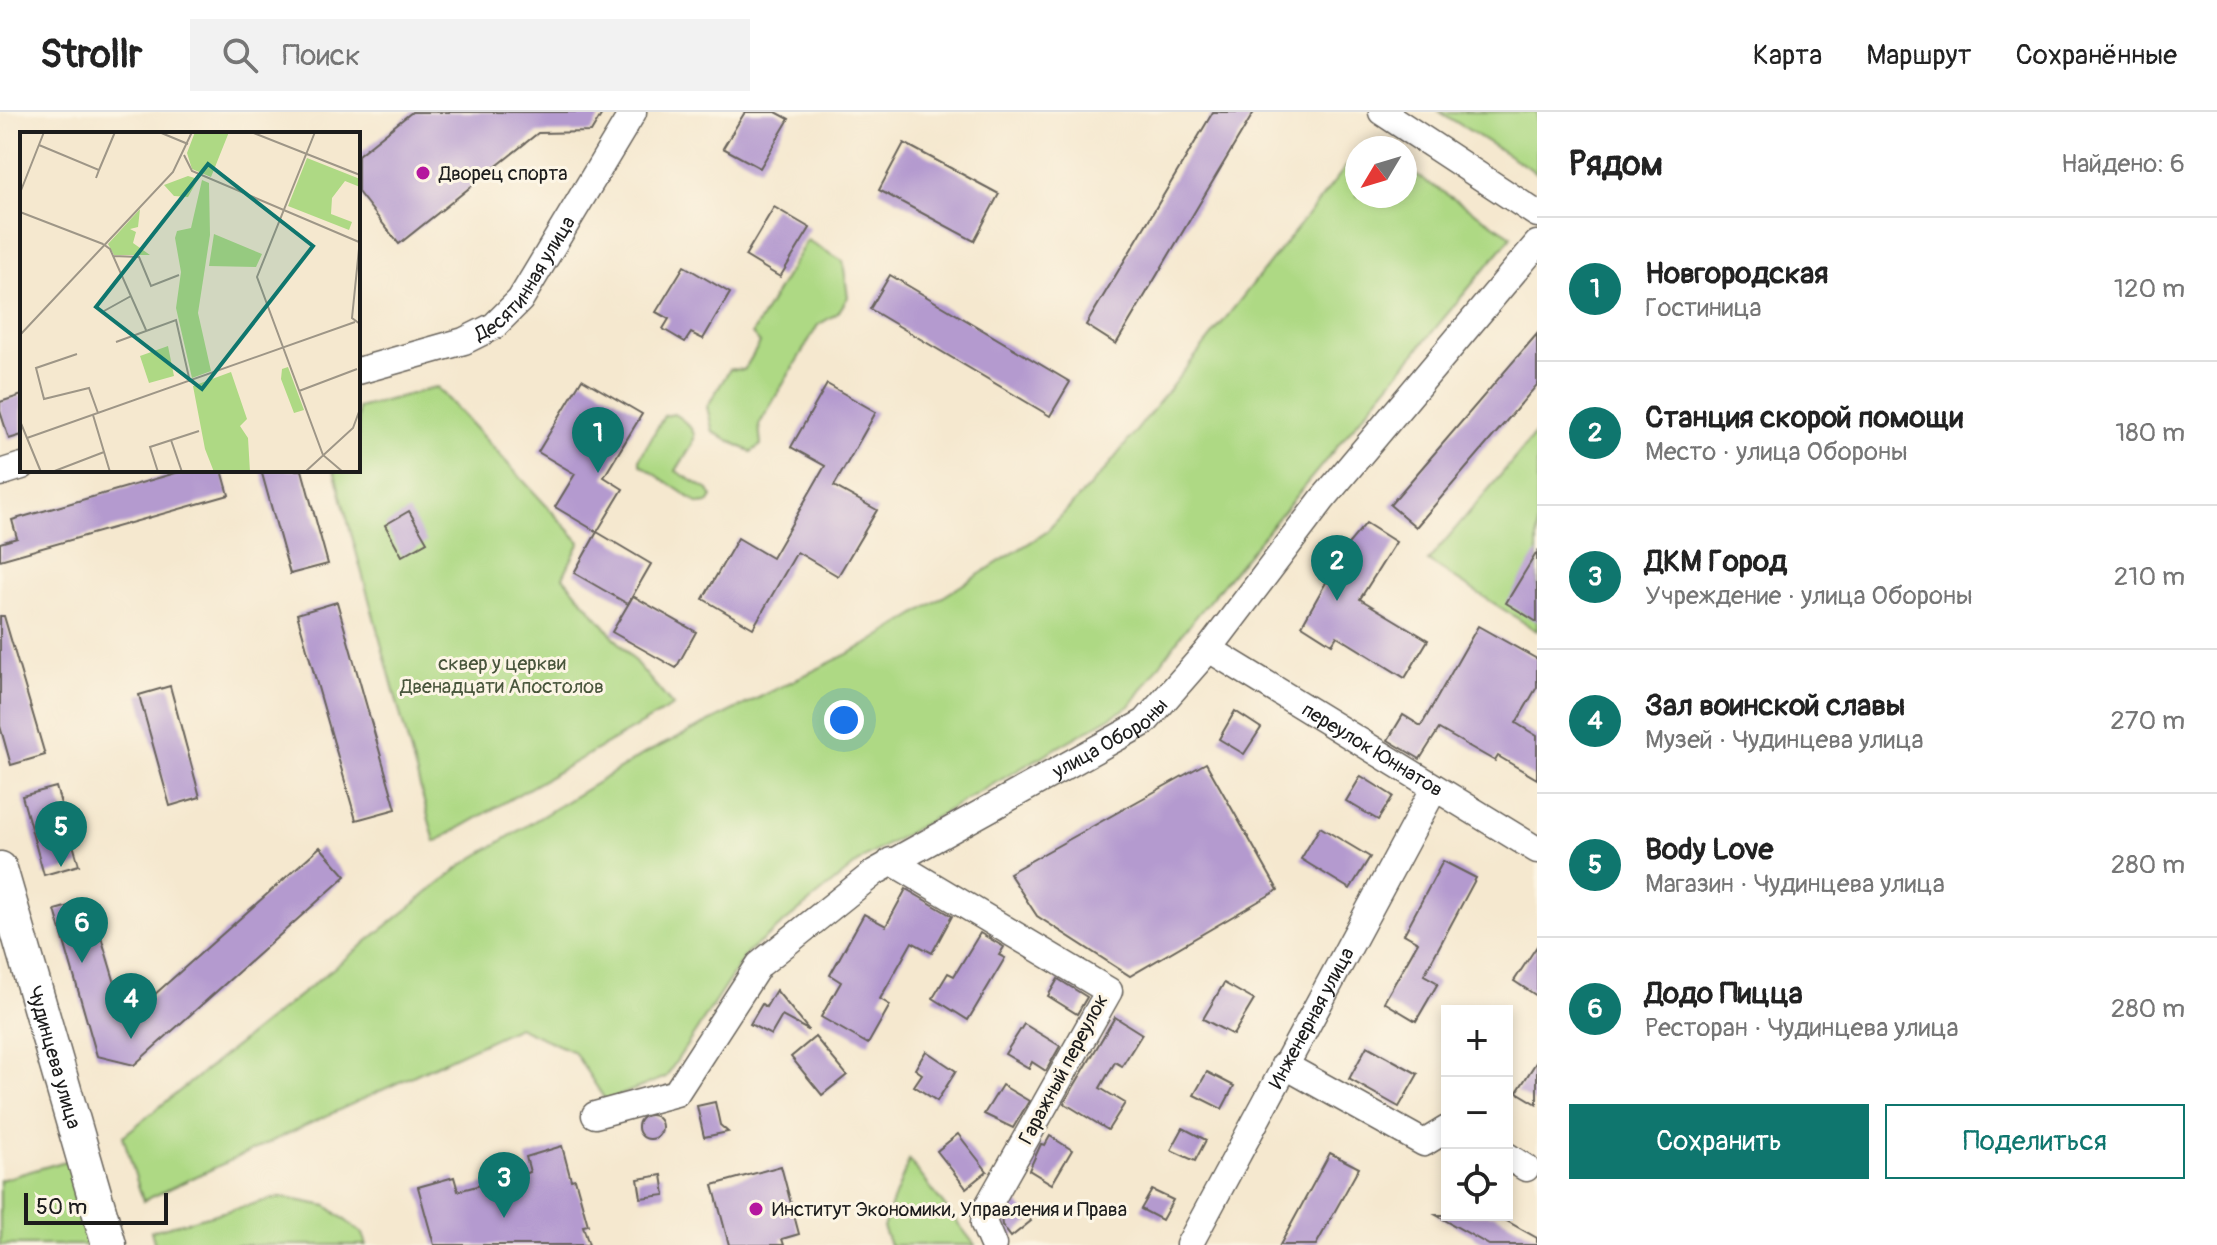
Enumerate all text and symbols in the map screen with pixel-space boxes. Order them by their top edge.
search box [190,19,750,91]
text: Strollr [40,31,142,79]
icon: search [218,33,262,77]
text: Поиск [282,37,361,74]
text: Карта [1753,38,1822,73]
text: Маршрут [1866,38,1972,73]
text: Сохранённые [2016,38,2177,73]
inset map [20,132,360,472]
north arrow [1345,136,1417,208]
text: Рядом [1569,143,1663,186]
text: Найдено: 6 [2061,148,2185,180]
place label: Дворец спорта [438,161,568,186]
marker: Дворец спорта [414,164,432,182]
street label: Десятинная улица [470,211,581,347]
text: Новгородская [1645,255,1828,292]
text: 1 [1590,273,1600,305]
text: 120 m [2114,273,2185,305]
text: Гостиница [1645,292,1762,324]
text: Станция скорой помощи [1645,399,1963,436]
pin: 1 [572,407,624,473]
text: 2 [1588,417,1602,449]
text: 180 m [2115,417,2185,449]
text: Место · улица Обороны [1645,436,1908,468]
pin: 2 [1311,535,1363,601]
text: ДКМ Город [1645,543,1787,580]
text: 3 [1588,561,1602,593]
text: 210 m [2114,561,2185,593]
text: Учреждение · улица Обороны [1645,580,1973,612]
park label: сквер у церкви Двенадцати Апостолов [399,651,604,699]
text: Зал воинской славы [1645,687,1905,724]
street label: улица Обороны [1047,693,1173,784]
street label: переулок Юннатов [1297,697,1448,802]
your location [824,700,864,740]
text: 4 [1587,705,1603,737]
text: 270 m [2110,705,2185,737]
text: Музей · Чудинцева улица [1645,724,1924,756]
pin: 5 [35,801,87,867]
text: Body Love [1645,831,1773,868]
text: 5 [1588,849,1602,881]
text: 280 m [2111,849,2185,881]
text: Магазин · Чудинцева улица [1645,868,1945,900]
pin: 6 [56,897,108,963]
street label: Инженерная улица [1263,943,1360,1093]
pin: 4 [105,973,157,1039]
text: Додо Пицца [1645,975,1803,1012]
street label: Чудинцева улица [22,983,87,1132]
street label: Гаражный переулок [1013,990,1114,1149]
text: 6 [1587,993,1603,1025]
text: 280 m [2111,993,2185,1025]
map controls [1441,1005,1513,1221]
button: + [1441,1005,1513,1077]
text: Ресторан · Чудинцева улица [1645,1012,1959,1044]
button: − [1441,1077,1513,1149]
button: Сохранить [1569,1104,1869,1179]
button: Поделиться [1885,1104,2185,1179]
button: locate [1441,1149,1513,1221]
pin: 3 [478,1152,530,1218]
scale bar [24,1189,168,1225]
text: 50 m [36,1193,87,1221]
place label: Институт Экономики, Управления и Права [772,1197,1127,1222]
marker: Институт Экономики, Управления и Права [747,1200,765,1218]

